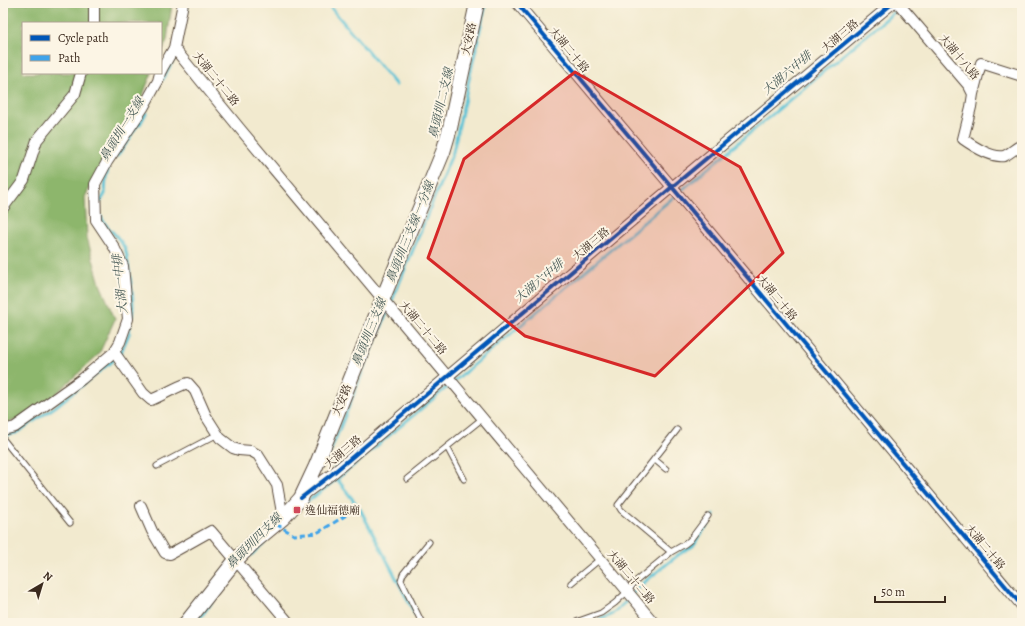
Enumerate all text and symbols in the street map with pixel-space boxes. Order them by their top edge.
street label: 大湖三路 [818,16,862,56]
street label: 大安路 [458,21,480,57]
legend [22,22,162,74]
street label: 大湖二十路 [546,24,592,76]
text: Cycle path [58,30,109,46]
street label: 大湖十八路 [936,31,982,83]
water label: 大湖六中排 [759,46,817,98]
street label: 大湖二十二路 [189,49,243,109]
text: Path [58,50,81,66]
water label: 鼻頭圳二支線 [425,64,457,140]
water label: 鼻頭圳一支線 [96,93,149,164]
water label: 鼻頭圳三支線一分線 [382,177,438,285]
street label: 大湖三路 [569,224,613,264]
water label: 大湖一中排 [109,251,131,315]
water label: 大湖六中排 [511,254,569,306]
street label: 大湖二十路 [754,272,800,324]
water label: 鼻頭圳三支線 [348,294,391,368]
street label: 大湖二十二路 [396,298,450,358]
street label: 大安路 [329,382,355,418]
street label: 大湖三路 [321,432,365,472]
place label: 逸仙福德廟 [305,503,360,518]
marker: 逸仙福德廟 [292,505,302,515]
water label: 鼻頭圳四支線 [223,508,287,572]
street label: 大湖二十路 [962,521,1008,573]
street label: 大湖二十二路 [604,547,658,607]
north arrow [22,564,62,604]
text: N [40,568,56,585]
scale bar [875,578,945,604]
text: 50 m [881,584,905,600]

